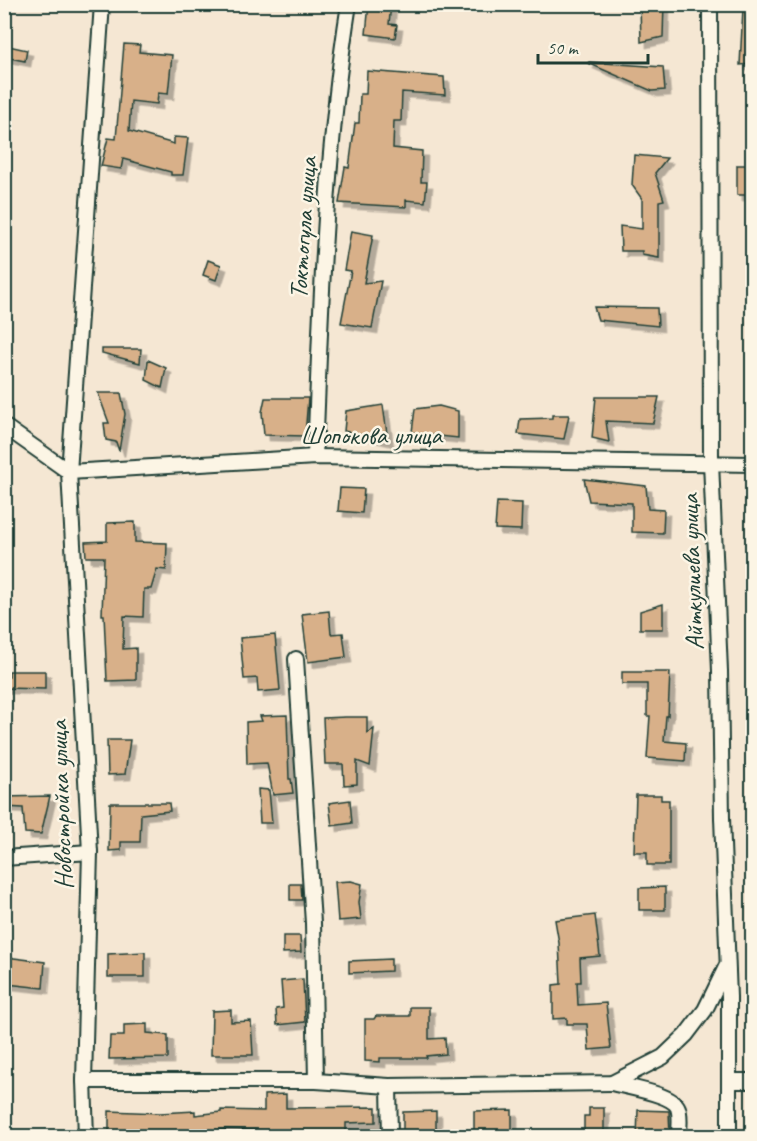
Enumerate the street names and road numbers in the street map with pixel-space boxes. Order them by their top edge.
street label: Токтогула улица [282,154,325,300]
street label: Шопокова улица [300,419,443,452]
street label: Айткулиева улица [673,492,711,651]
street label: Новостройка улица [41,718,80,890]

